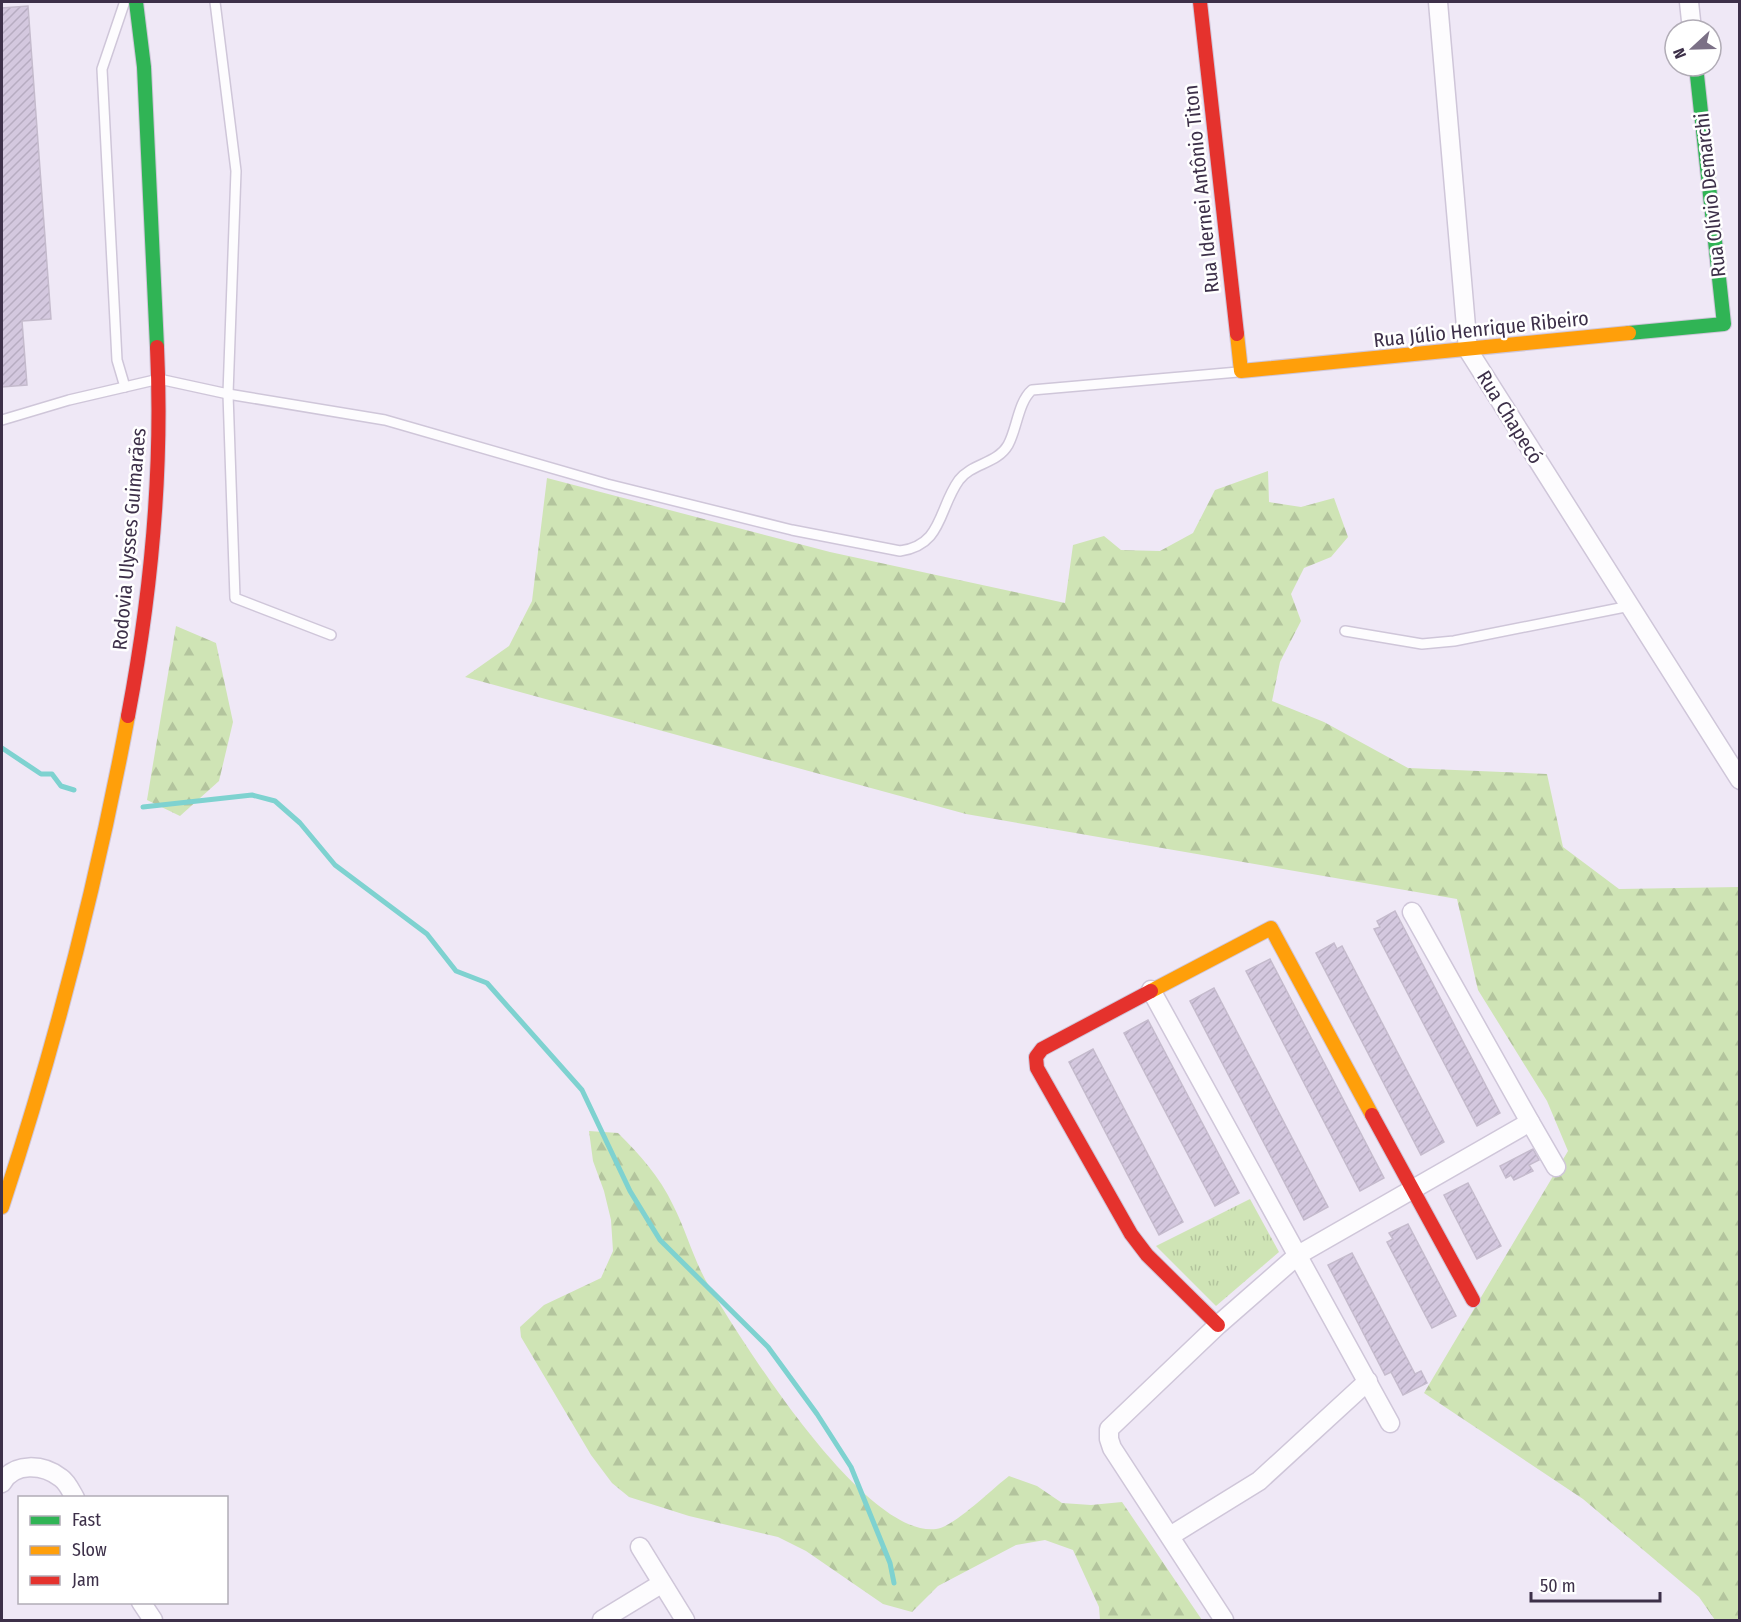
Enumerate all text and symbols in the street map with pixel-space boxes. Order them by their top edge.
north arrow [1663,18,1723,78]
text: N [1669,45,1690,61]
street label: Rua Idernei Antônio Titon [1178,84,1224,294]
street label: Rua Olívio Demarchi [1689,112,1731,278]
street label: Rua Júlio Henrique Ribeiro [1372,306,1590,352]
street label: Rua Chapecó [1472,366,1548,468]
street label: Rodovia Ulysses Guimarães [107,427,151,651]
legend [18,1496,228,1604]
text: Fast [72,1509,101,1531]
text: Slow [72,1539,107,1561]
scale bar [1531,1565,1660,1603]
text: Jam [72,1569,100,1591]
text: 50 m [1540,1575,1576,1597]

